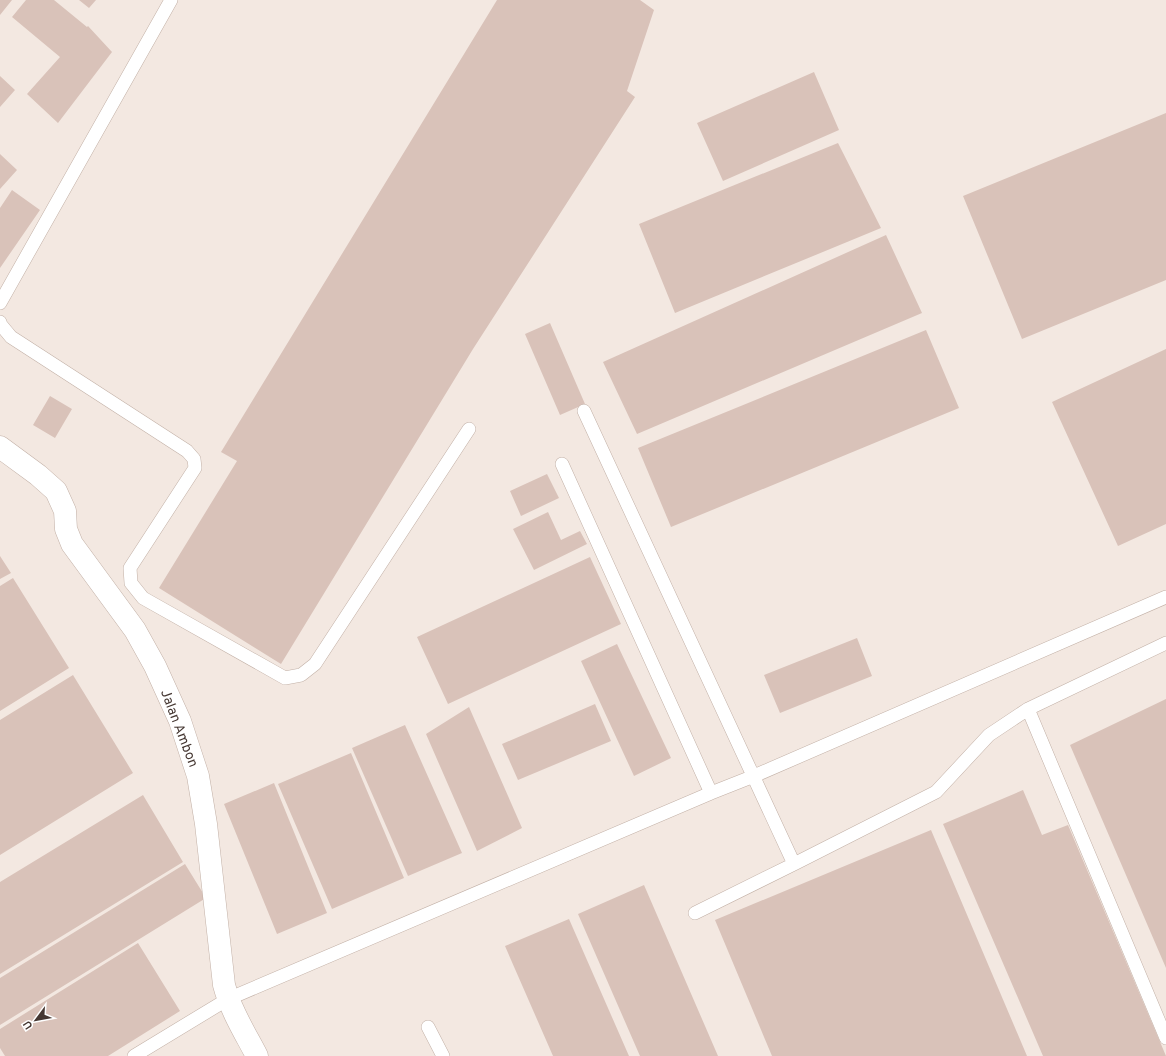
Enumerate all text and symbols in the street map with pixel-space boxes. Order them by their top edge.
street label: Jalan Ambon [156,687,201,770]
north arrow [16,1000,56,1040]
text: U [20,1018,36,1032]

